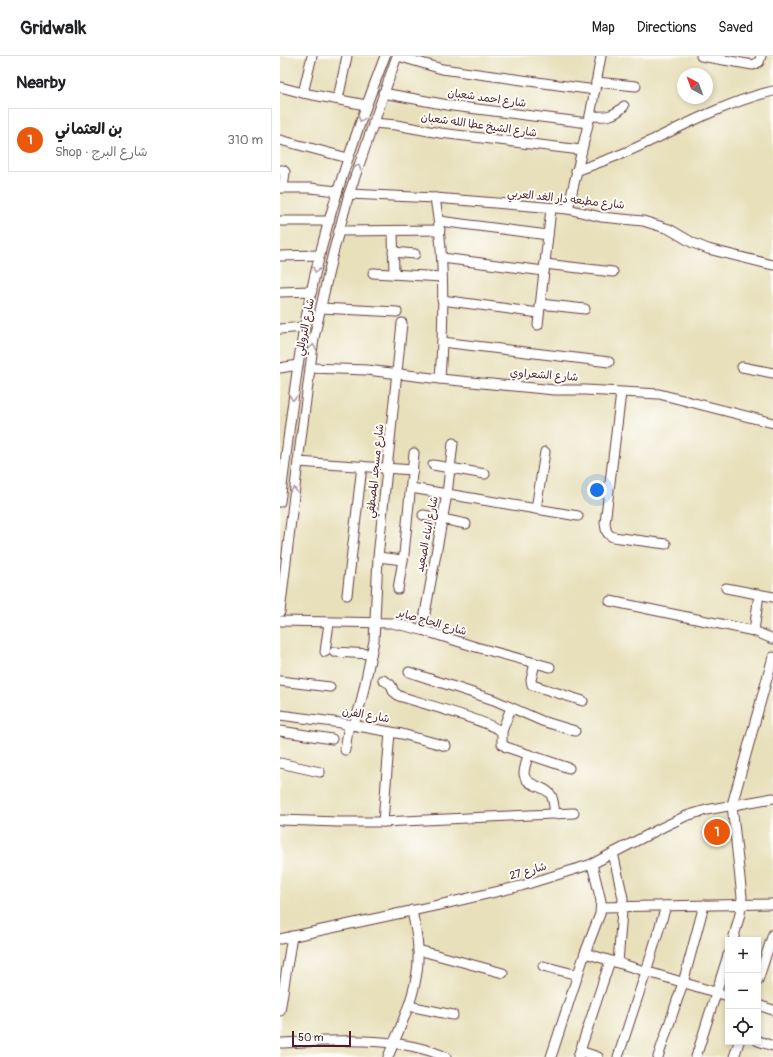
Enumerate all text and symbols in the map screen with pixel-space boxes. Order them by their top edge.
text: Gridwalk [20,16,86,40]
text: Map [592,19,615,36]
text: Directions [637,19,696,36]
text: Saved [718,19,753,36]
north arrow [677,68,713,104]
text: Nearby [16,72,65,93]
street label: شارع احمد شعبان [447,86,527,112]
street label: شارع الشيخ عطا الله شعبان [420,110,538,142]
one-way arrow [358,115,366,122]
text: بن العثماني [55,120,122,139]
text: 1 [27,132,33,148]
text: 310 m [227,132,263,148]
text: Shop · شارع البرج [55,144,148,160]
one-way arrow [353,164,361,171]
street label: شارع مطبعه دار الغد العربي [506,186,625,216]
one-way arrow [313,267,321,273]
street label: شارع التروللي [293,297,321,358]
one-way arrow [308,344,317,350]
street label: شارع الشعراوي [509,366,579,386]
one-way arrow [289,395,298,401]
street label: شارع مسجد المصطفي [364,423,390,519]
your location [587,480,607,500]
one-way arrow [289,487,298,493]
street label: شارع ابناء الصعيد [413,495,443,573]
street label: شارع الحاج صابر [394,606,468,640]
street label: شارع الفرن [341,704,391,728]
pin: 1 [704,817,730,847]
street label: شارع 27 [508,859,549,884]
map controls [725,937,761,1045]
button: + [725,937,761,973]
button: − [725,973,761,1009]
button: locate [725,1009,761,1045]
scale bar [292,1029,351,1048]
text: 50 m [298,1031,324,1044]

